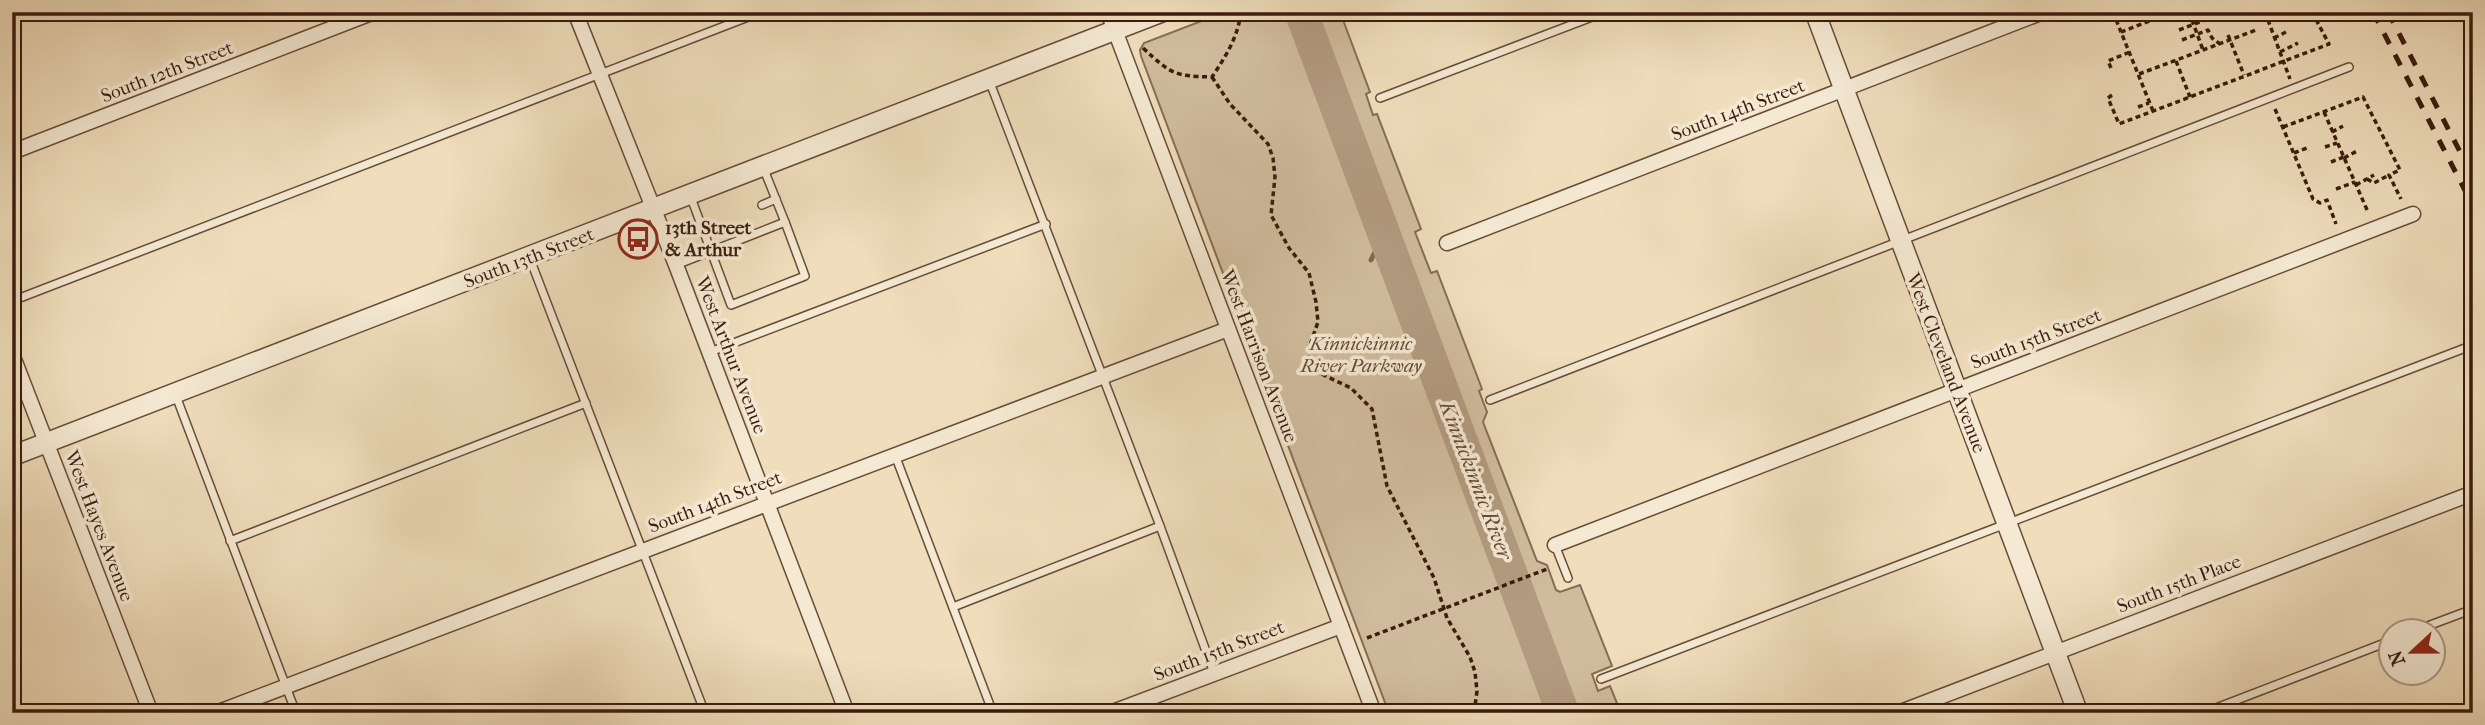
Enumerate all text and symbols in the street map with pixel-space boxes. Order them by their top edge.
street label: South 12th Street [98,37,236,107]
street label: South 14th Street [1668,74,1808,146]
place label: 13th Street & Arthur [665,217,751,261]
bus stop icon: 13th Street & Arthur [617,218,659,260]
street label: South 13th Street [461,223,597,293]
street label: West Harrison Avenue [1216,266,1302,445]
street label: West Cleveland Avenue [1901,269,1990,456]
street label: West Arthur Avenue [691,272,771,437]
street label: South 15th Street [1968,304,2105,374]
park label: Kinnickinnic River Parkway [1298,333,1423,377]
water label: Kinnickinnic River [1434,395,1518,564]
street label: West Hayes Avenue [60,447,138,604]
street label: South 14th Street [645,466,785,538]
street label: South 15th Place [2114,550,2244,618]
street label: South 15th Street [1151,616,1288,686]
north arrow [2376,616,2446,686]
text: N [2384,647,2410,669]

